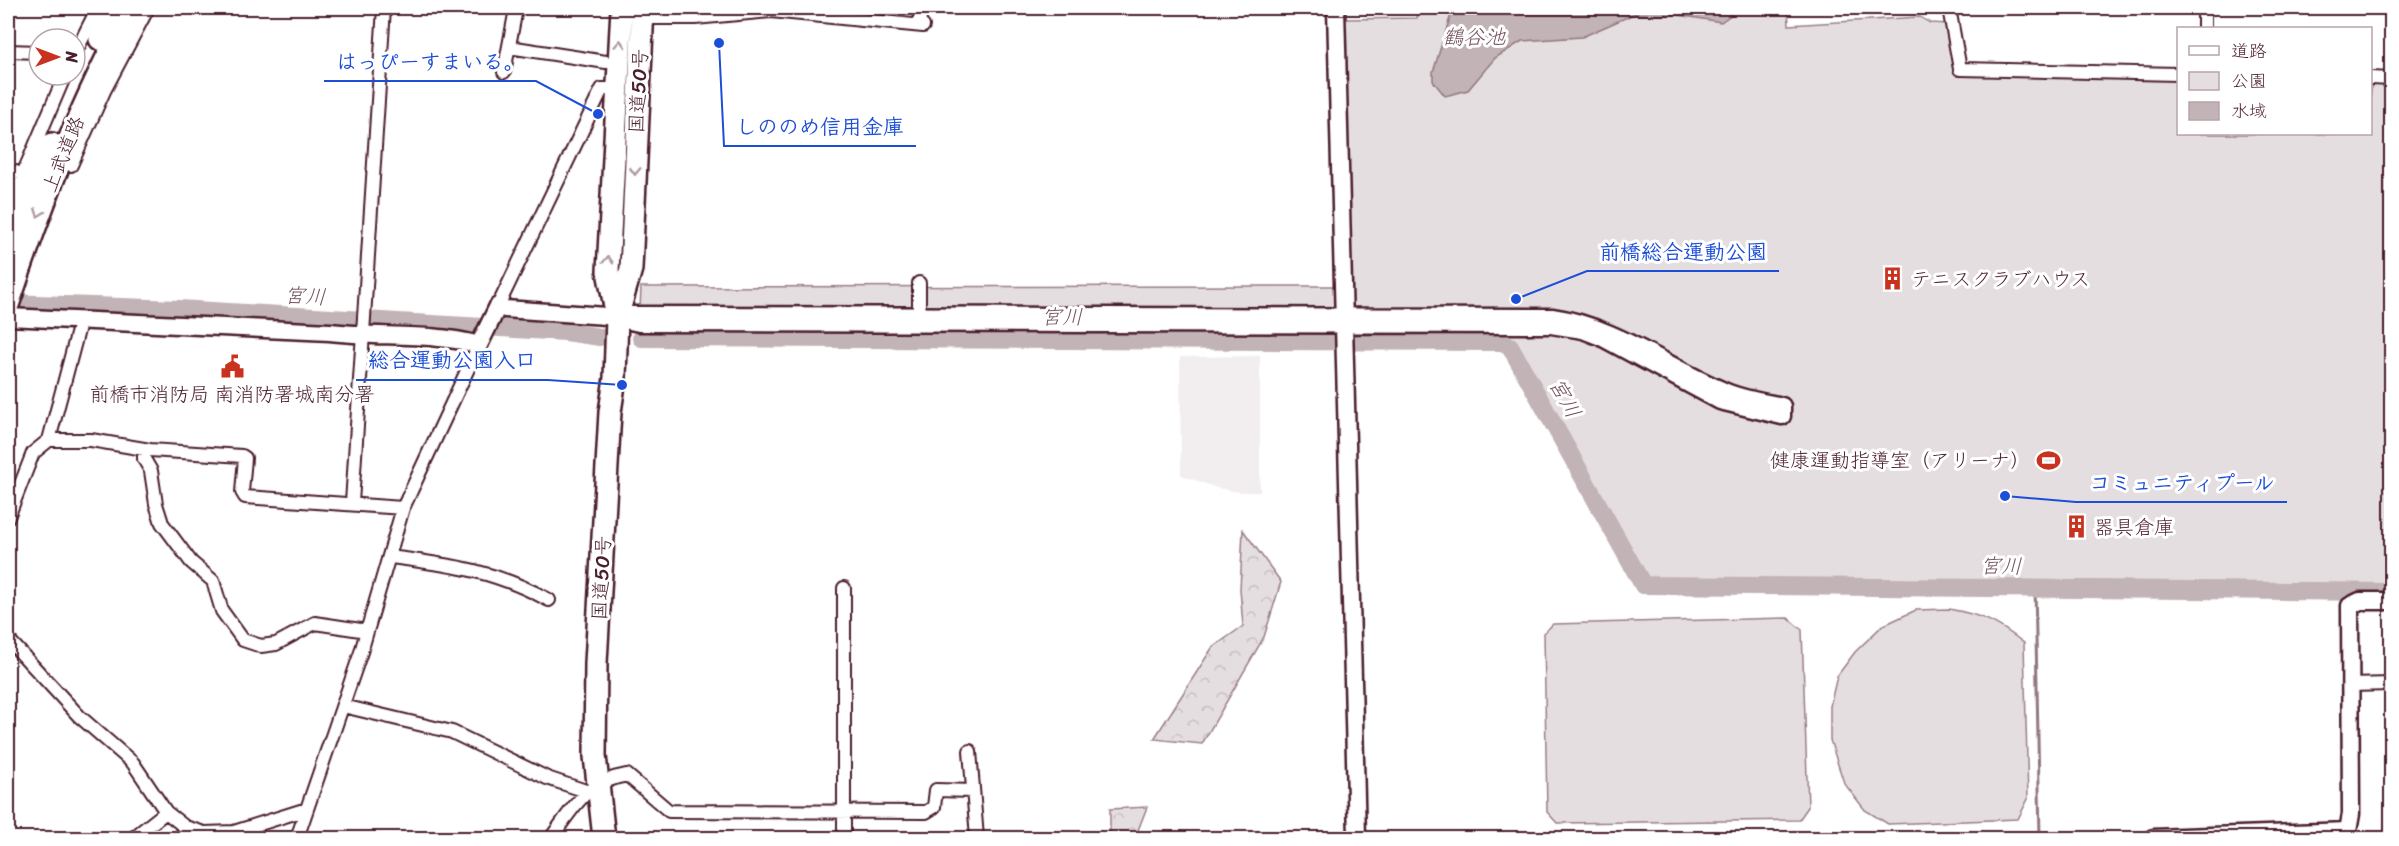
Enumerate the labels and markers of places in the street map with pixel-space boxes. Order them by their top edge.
callout: はっぴーすまいる。 [324,42,536,81]
callout: しののめ信用金庫 [724,107,916,146]
callout: 前橋総合運動公園 [1587,232,1779,271]
place label: テニスクラブハウス [1911,262,2090,297]
building icon: テニスクラブハウス [1880,266,1906,292]
callout: 総合運動公園入口 [356,341,548,380]
public building icon: 前橋市消防局 南消防署城南分署 [219,354,245,380]
place label: 前橋市消防局 南消防署城南分署 [89,377,375,412]
place label: 健康運動指導室（アリーナ） [1770,443,2030,478]
sports icon: 健康運動指導室（アリーナ） [2035,447,2061,473]
callout: コミュニティプール [2076,463,2287,502]
place label: 器具倉庫 [2094,510,2174,545]
building icon: 器具倉庫 [2063,514,2089,540]

